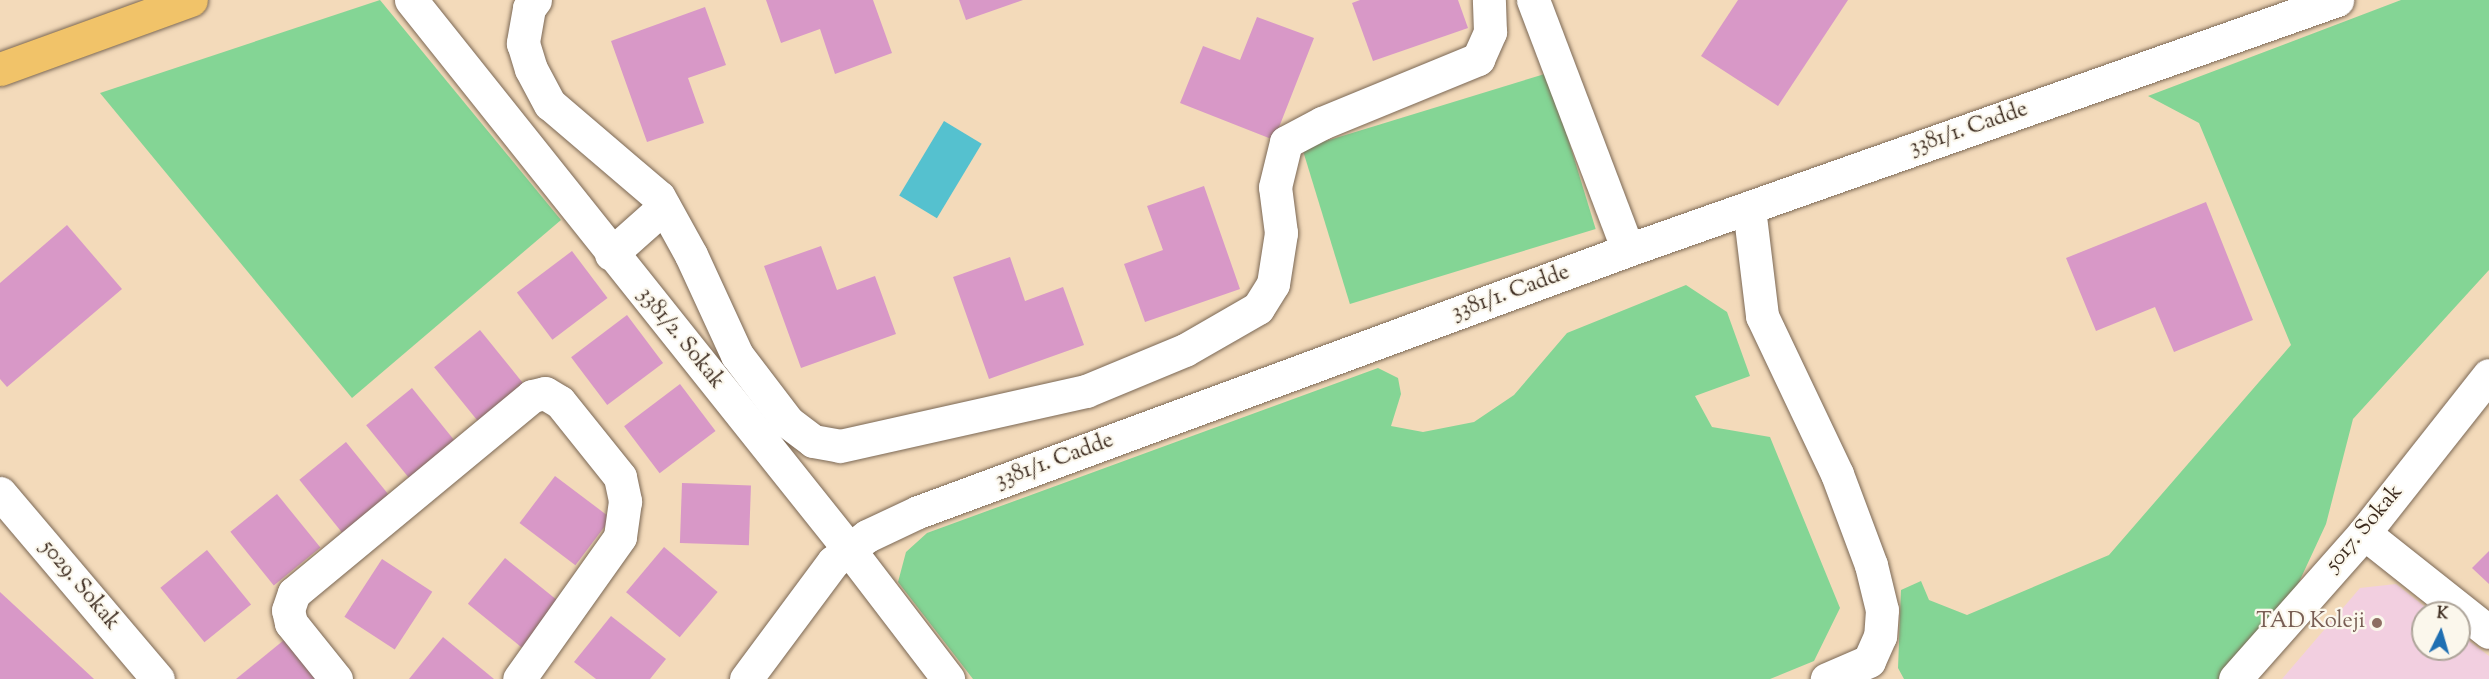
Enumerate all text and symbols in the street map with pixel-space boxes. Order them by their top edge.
street label: 3381/1. Cadde [1906,97,2032,163]
street label: 3381/1. Cadde [1448,260,1574,328]
street label: 3381/2. Sokak [631,283,729,395]
street label: 3381/1. Cadde [992,428,1118,496]
street label: 5017. Sokak [2321,480,2409,578]
street label: 5029. Sokak [34,536,124,636]
north arrow [2411,601,2471,661]
text: K [2436,603,2449,627]
place label: TAD Koleji [2256,610,2365,636]
marker: TAD Koleji [2370,616,2384,630]

